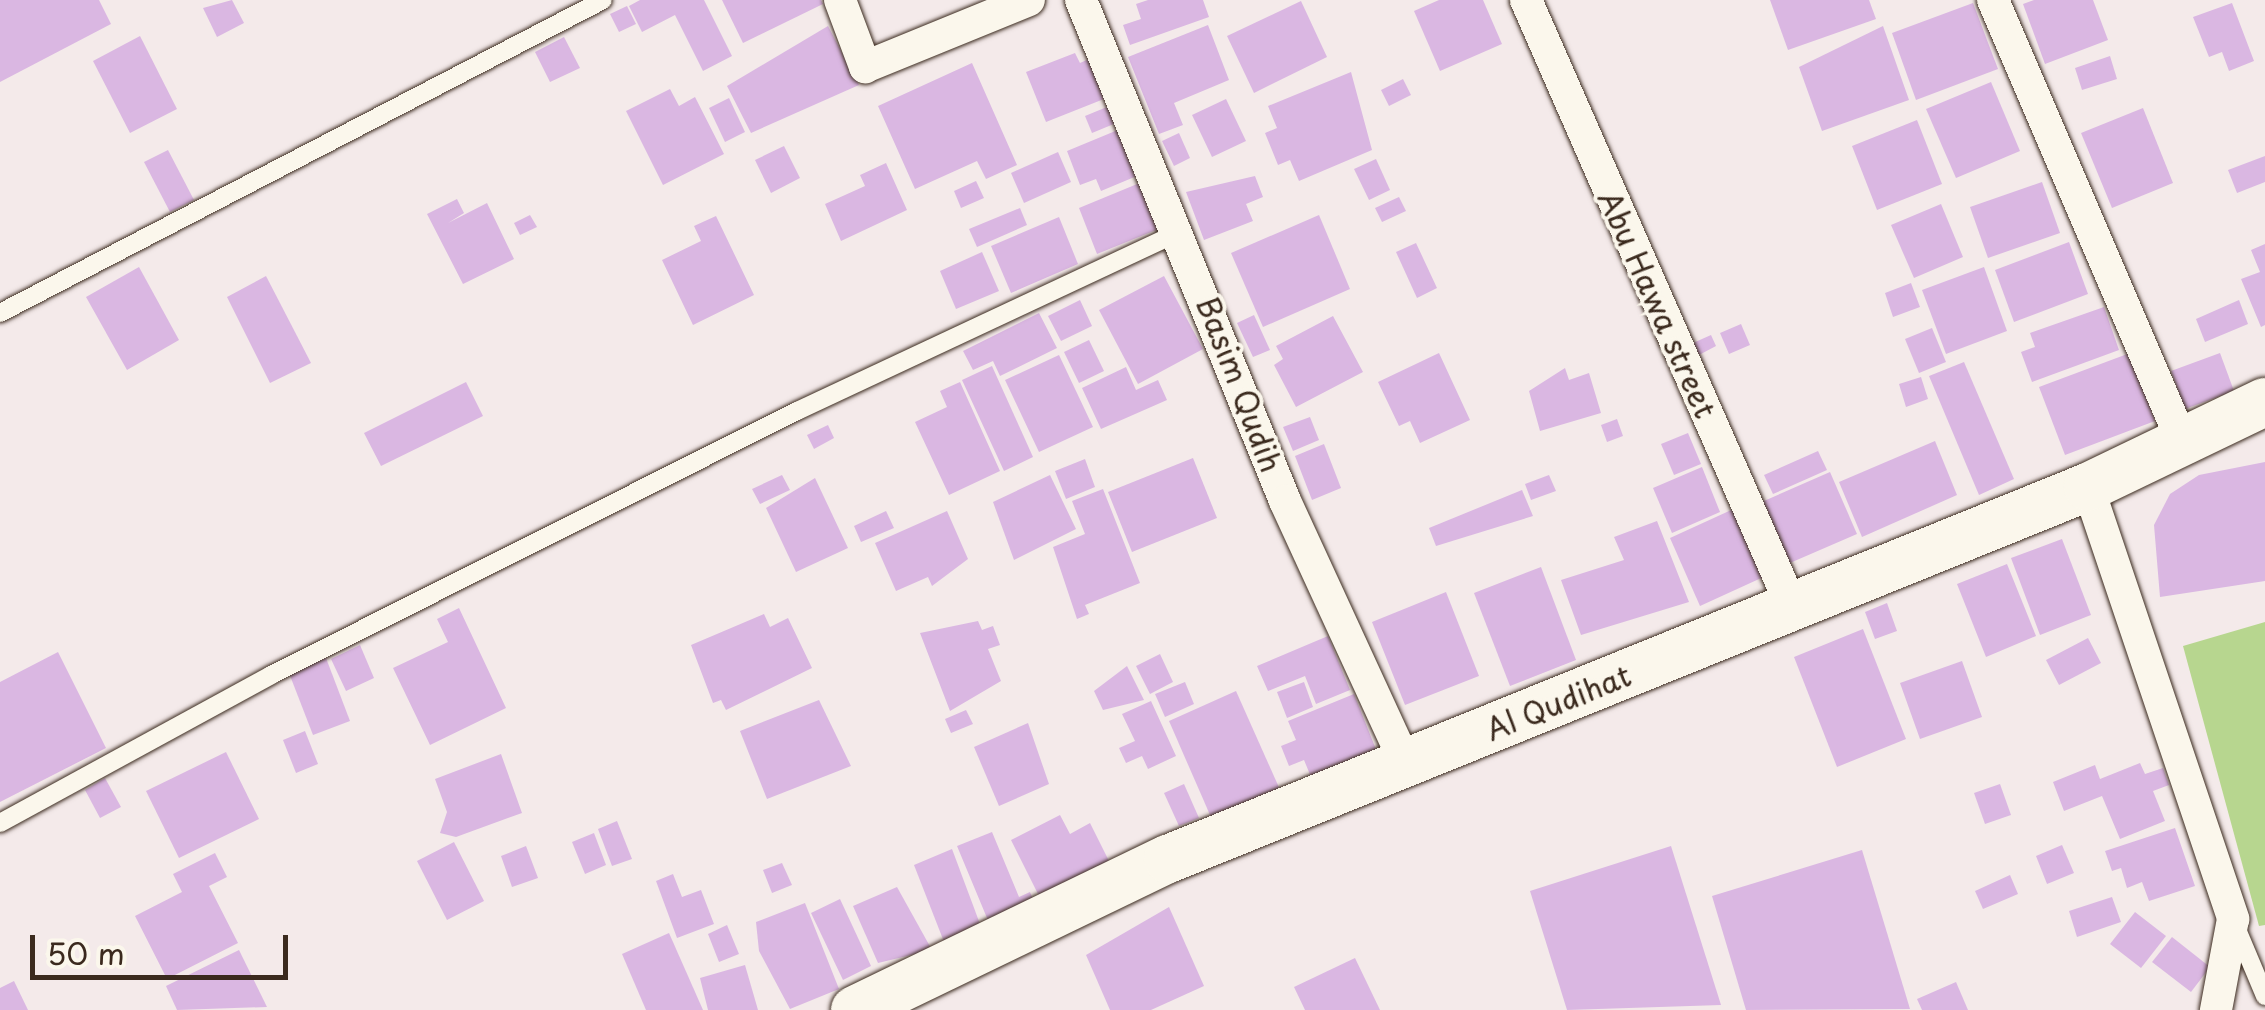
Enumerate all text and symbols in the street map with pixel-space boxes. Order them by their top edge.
street label: Abu Hawa street [1592,186,1724,422]
street label: Basim Qudih [1190,292,1290,476]
street label: Al Qudihat [1478,656,1638,748]
scale bar [35,915,292,977]
text: 50 m [47,930,125,975]

